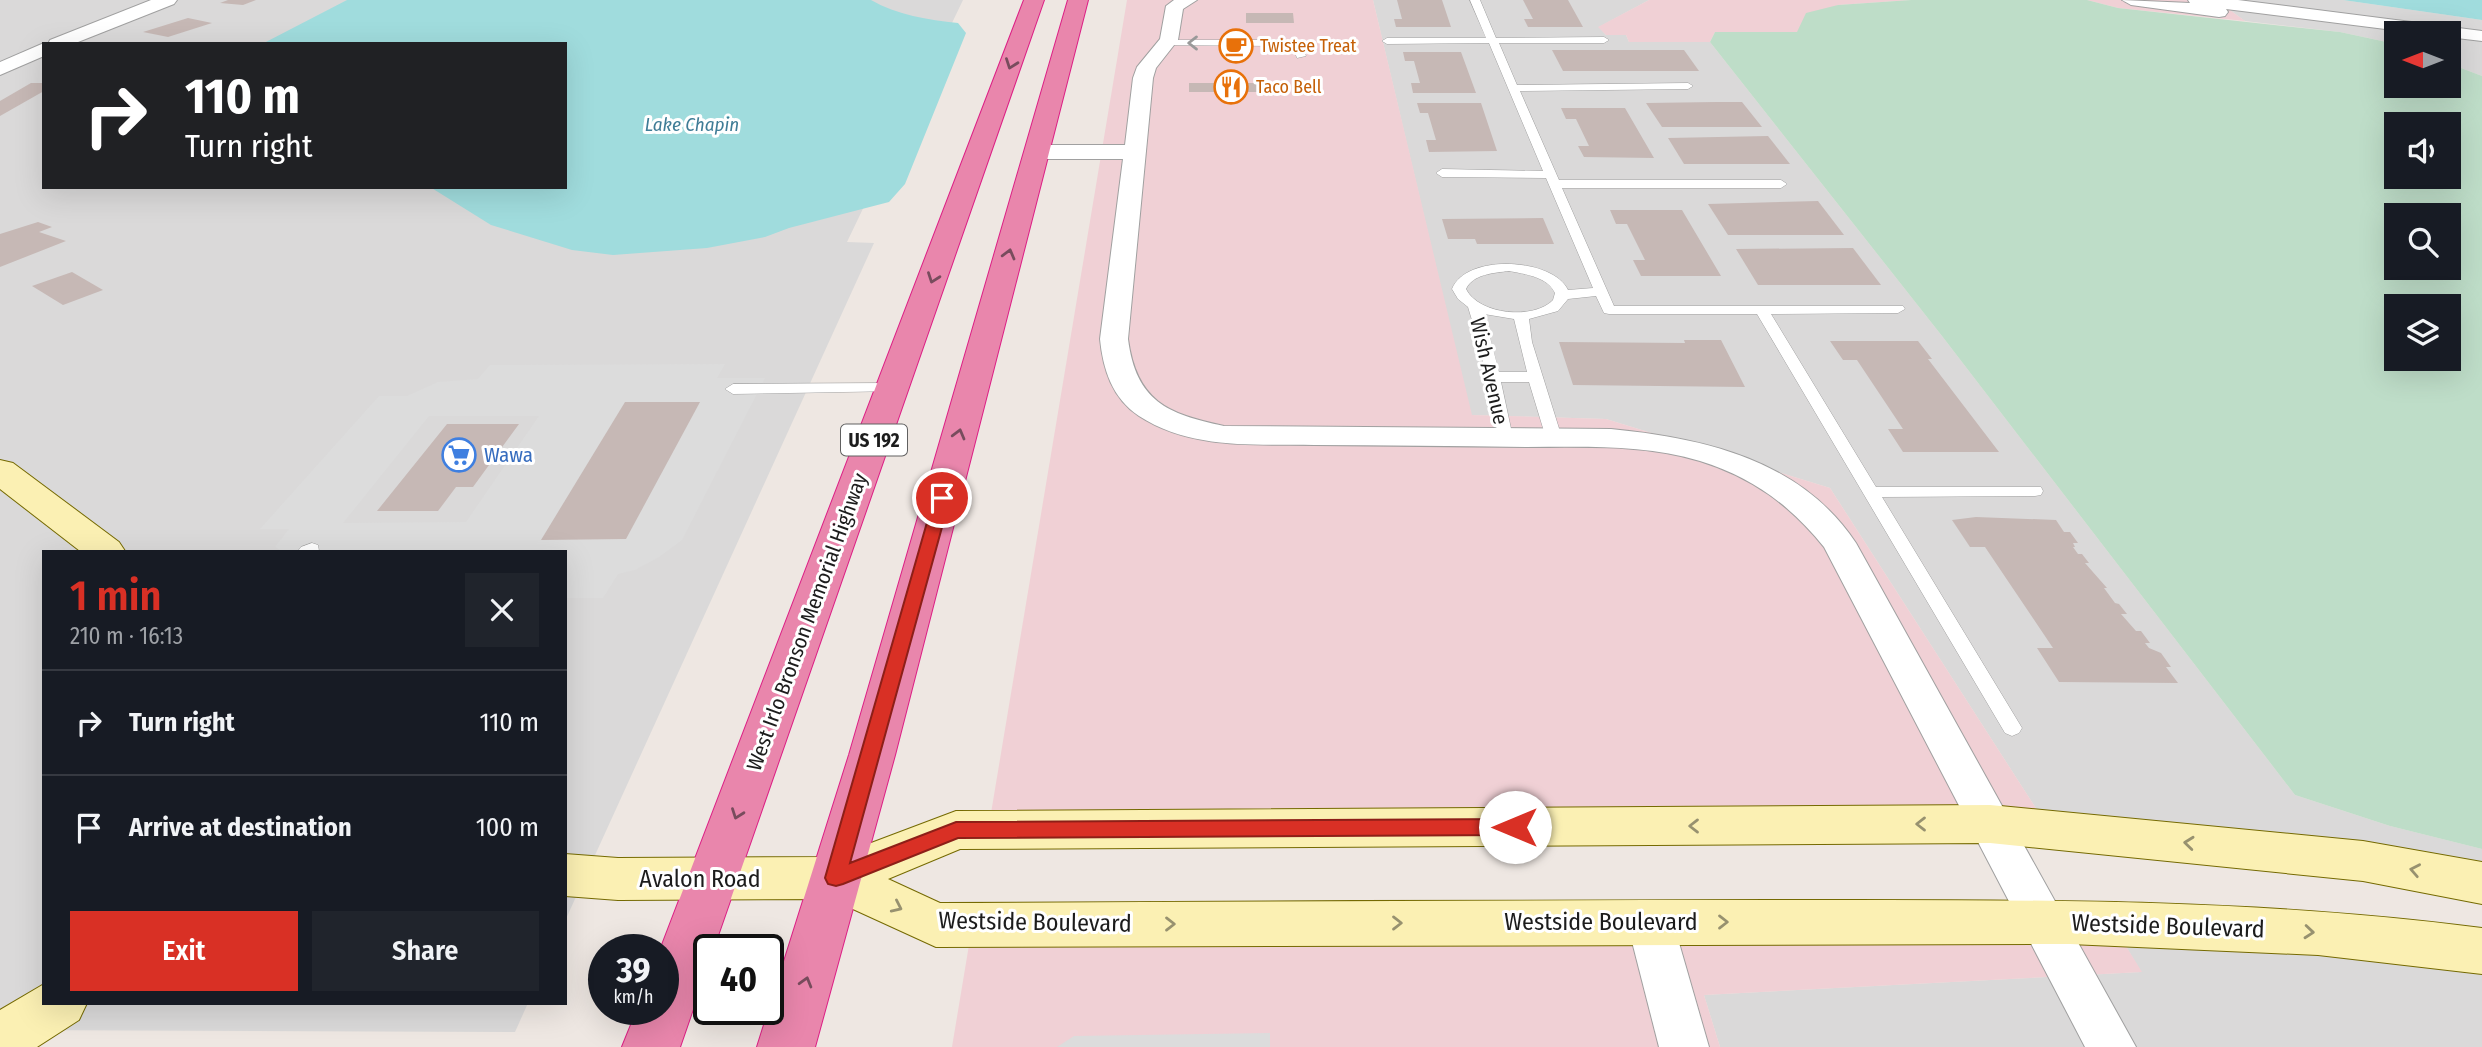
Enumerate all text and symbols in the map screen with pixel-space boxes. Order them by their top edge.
north arrow [2384,21,2460,98]
map controls [2384,21,2461,371]
cafe icon: Twistee Treat [1217,27,1255,65]
one-way arrow [1187,35,1197,51]
place label: Twistee Treat [1260,35,1357,57]
one-way arrow [1005,58,1019,70]
text: 110 m [185,67,300,126]
restaurant icon: Taco Bell [1212,68,1250,106]
icon: right [70,70,161,161]
place label: Taco Bell [1256,76,1322,98]
button: sound [2384,112,2461,189]
water label: Lake Chapin [645,113,739,136]
text: Turn right [185,127,312,165]
button: search [2384,203,2461,280]
one-way arrow [1001,248,1015,260]
one-way arrow [927,271,941,283]
button: layers [2384,294,2461,371]
street label: Wish Avenue [1464,315,1514,427]
road number: US 192 [841,424,907,456]
one-way arrow [951,429,966,441]
supermarket icon: Wawa [440,436,478,474]
place label: Wawa [484,442,533,468]
pin [912,468,972,528]
street label: West Irlo Bronson Memorial Highway [741,469,873,774]
icon: arrive [923,479,961,517]
text: 1 min [70,571,161,621]
button: close [465,573,539,647]
text: 210 m · 16:13 [70,622,183,650]
icon: right [70,704,108,742]
text: Turn right [129,707,235,738]
text: 110 m [479,707,539,738]
position arrow [1478,790,1552,864]
one-way arrow [732,807,746,819]
icon: arrive [70,809,108,847]
text: Arrive at destination [129,812,352,843]
text: 100 m [476,812,539,843]
one-way arrow [1916,816,1926,832]
one-way arrow [1688,818,1699,834]
one-way arrow [2183,836,2195,851]
one-way arrow [2409,863,2421,878]
street label: Avalon Road [639,865,761,893]
one-way arrow [890,899,902,913]
street label: Westside Boulevard [938,906,1132,938]
street label: Westside Boulevard [1504,908,1698,936]
street label: Westside Boulevard [2071,909,2265,943]
button: Exit [70,911,298,991]
button: Share [312,911,539,991]
one-way arrow [1718,914,1728,930]
one-way arrow [1392,915,1403,931]
one-way arrow [1165,916,1175,932]
one-way arrow [2304,924,2315,939]
speed limit sign: 40 [693,934,784,1025]
text: 39 [616,949,651,991]
one-way arrow [797,976,812,988]
text: km/h [613,986,654,1008]

